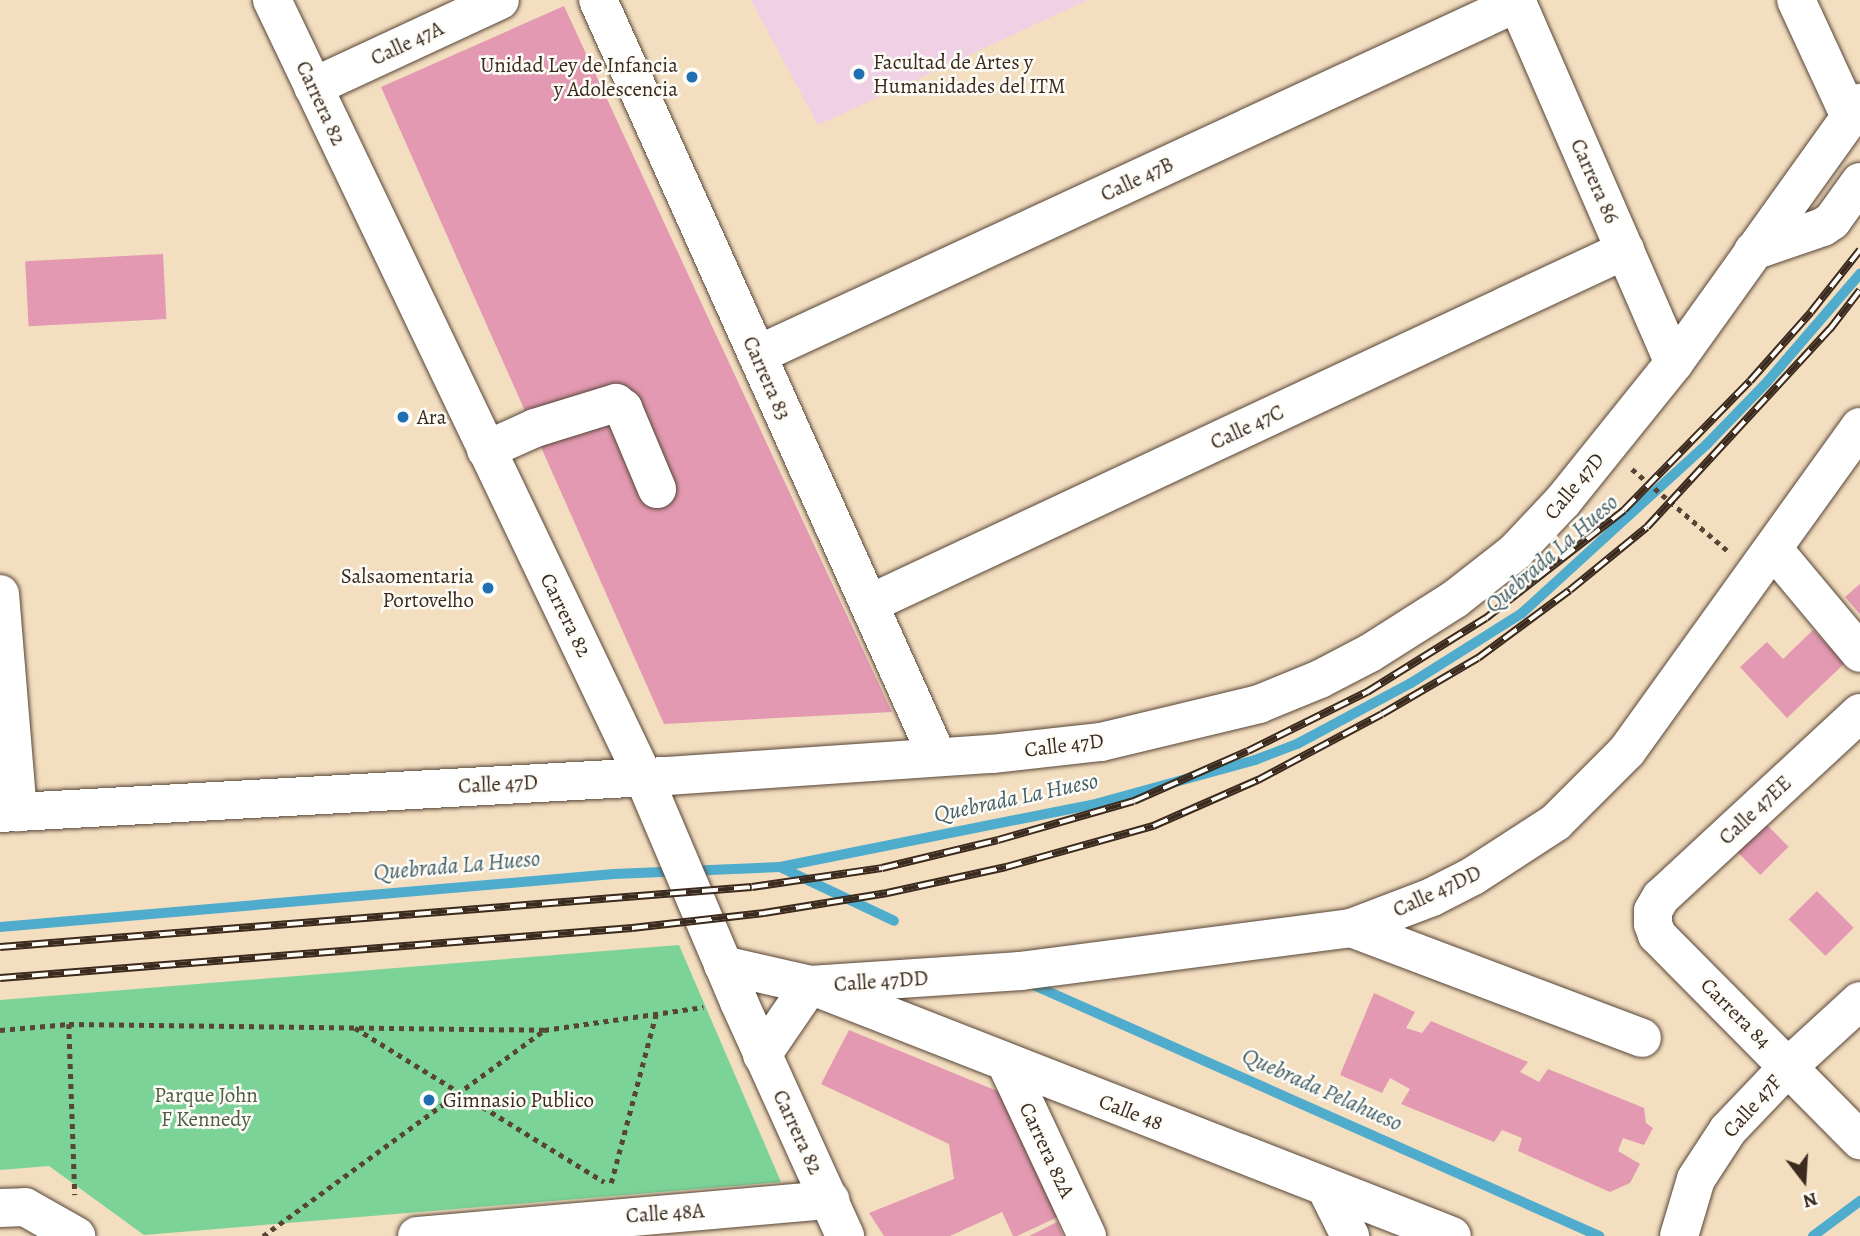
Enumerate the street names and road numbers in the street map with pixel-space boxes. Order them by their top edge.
street label: Calle 47A [367,15,447,71]
street label: Carrera 82 [291,57,351,149]
street label: Carrera 86 [1565,135,1625,227]
street label: Calle 47B [1097,151,1177,207]
street label: Carrera 83 [737,332,797,424]
street label: Calle 47C [1206,399,1288,455]
street label: Calle 47D [1539,447,1609,525]
street label: Carrera 82 [535,569,597,661]
street label: Calle 47D [1023,728,1105,762]
street label: Calle 47D [457,769,539,799]
street label: Calle 47EE [1714,770,1796,850]
street label: Calle 47DD [1389,860,1485,922]
street label: Calle 47DD [833,965,929,997]
street label: Carrera 84 [1695,972,1777,1054]
street label: Calle 47F [1717,1069,1787,1143]
street label: Carrera 82 [768,1086,828,1178]
street label: Calle 48 [1095,1088,1167,1136]
street label: Carrera 82A [1014,1098,1080,1202]
street label: Calle 48A [625,1198,705,1228]

